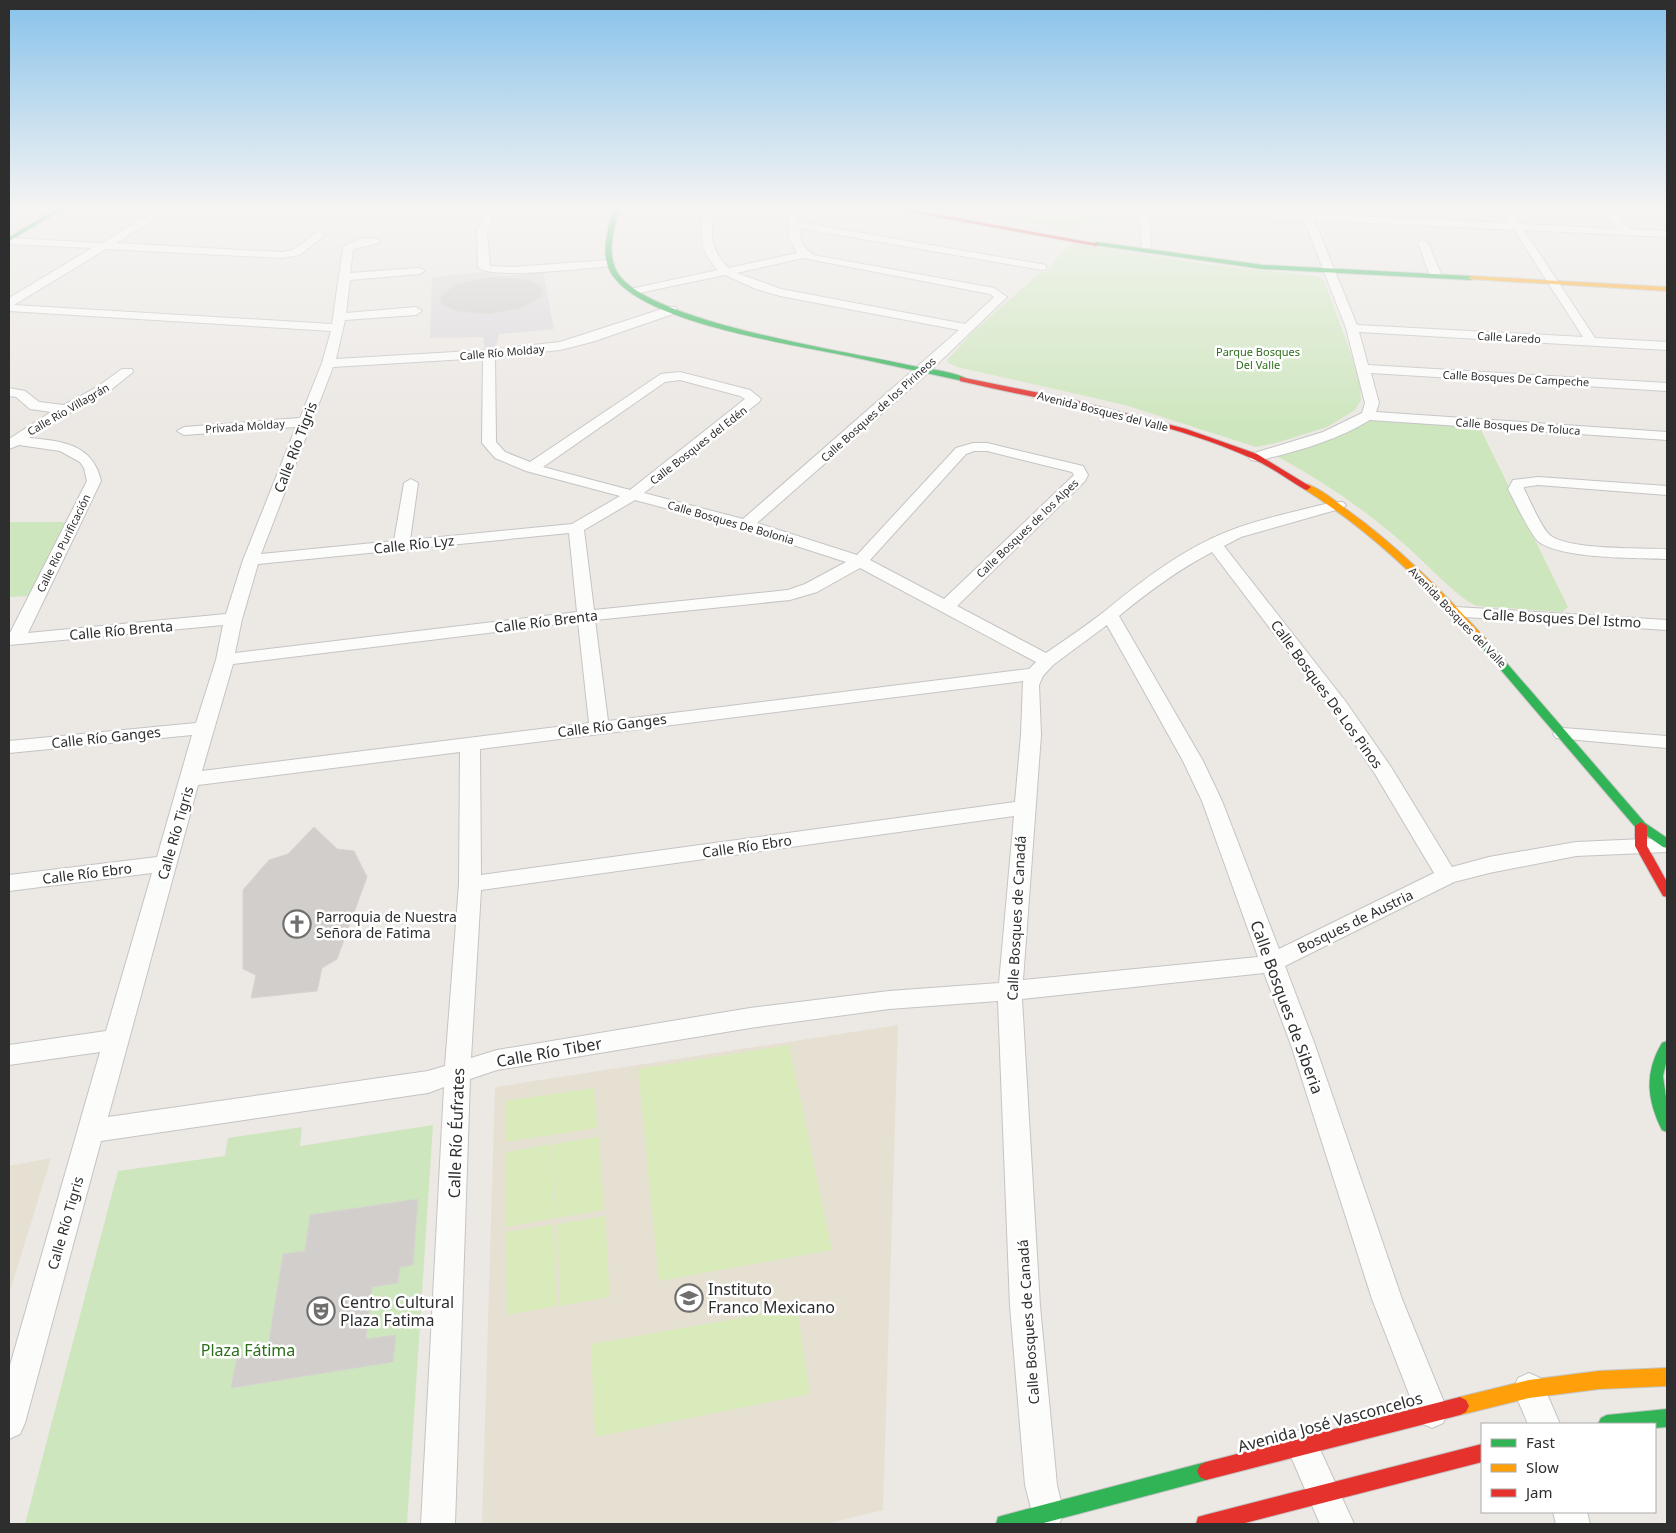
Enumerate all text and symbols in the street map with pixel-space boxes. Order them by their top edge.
street label: Calle Laredo [1477,328,1542,346]
street label: Calle Río Molday [459,341,545,363]
park label: Parque Bosques Del Valle [1216,344,1300,372]
street label: Calle Bosques de los Pirineos [817,353,939,465]
street label: Calle Bosques De Campeche [1442,367,1590,389]
street label: Calle Río Villagrán [24,379,112,439]
street label: Avenida Bosques del Valle [1036,387,1170,435]
street label: Calle Río Tigris [269,399,321,495]
street label: Calle Bosques del Edén [646,402,750,488]
street label: Calle Bosques De Toluca [1455,414,1581,438]
street label: Privada Molday [205,416,286,436]
street label: Calle Bosques de los Alpes [973,475,1081,581]
street label: Calle Río Purificación [33,491,93,595]
street label: Calle Bosques De Bolonia [666,497,796,547]
street label: Calle Río Lyz [373,530,456,558]
street label: Avenida Bosques del Valle [1406,563,1510,671]
street label: Calle Bosques Del Istmo [1482,604,1642,632]
street label: Calle Río Brenta [493,605,599,637]
street label: Calle Río Brenta [68,616,174,644]
street label: Calle Bosques De Los Pinos [1267,616,1387,772]
street label: Calle Río Ganges [556,709,668,741]
street label: Calle Río Ganges [50,722,162,752]
street label: Calle Río Tigris [153,784,197,882]
street label: Calle Río Ebro [701,830,793,862]
street label: Calle Bosques de Canadá [1002,835,1030,1001]
street label: Calle Río Ebro [41,858,133,888]
street label: Bosques de Austria [1294,885,1416,957]
place label: Parroquia de Nuestra Señora de Fatima [316,907,457,942]
church icon: Parroquia de Nuestra Señora de Fatima [282,909,312,939]
street label: Calle Bosques de Siberia [1245,917,1329,1097]
street label: Calle Río Tiber [494,1032,604,1072]
street label: Calle Río Éufrates [443,1067,469,1199]
street label: Calle Río Tigris [43,1174,87,1272]
street label: Calle Bosques de Canadá [1013,1239,1043,1405]
place label: Instituto Franco Mexicano [708,1278,835,1318]
school or university icon: Instituto Franco Mexicano [674,1283,704,1313]
place label: Centro Cultural Plaza Fatima [340,1291,454,1331]
theatre icon: Centro Cultural Plaza Fatima [306,1296,336,1326]
park label: Plaza Fátima [201,1339,295,1361]
street label: Avenida José Vasconcelos [1235,1387,1425,1457]
legend [1481,1423,1656,1513]
text: Fast [1526,1432,1555,1452]
text: Slow [1526,1457,1559,1477]
text: Jam [1524,1482,1553,1502]

